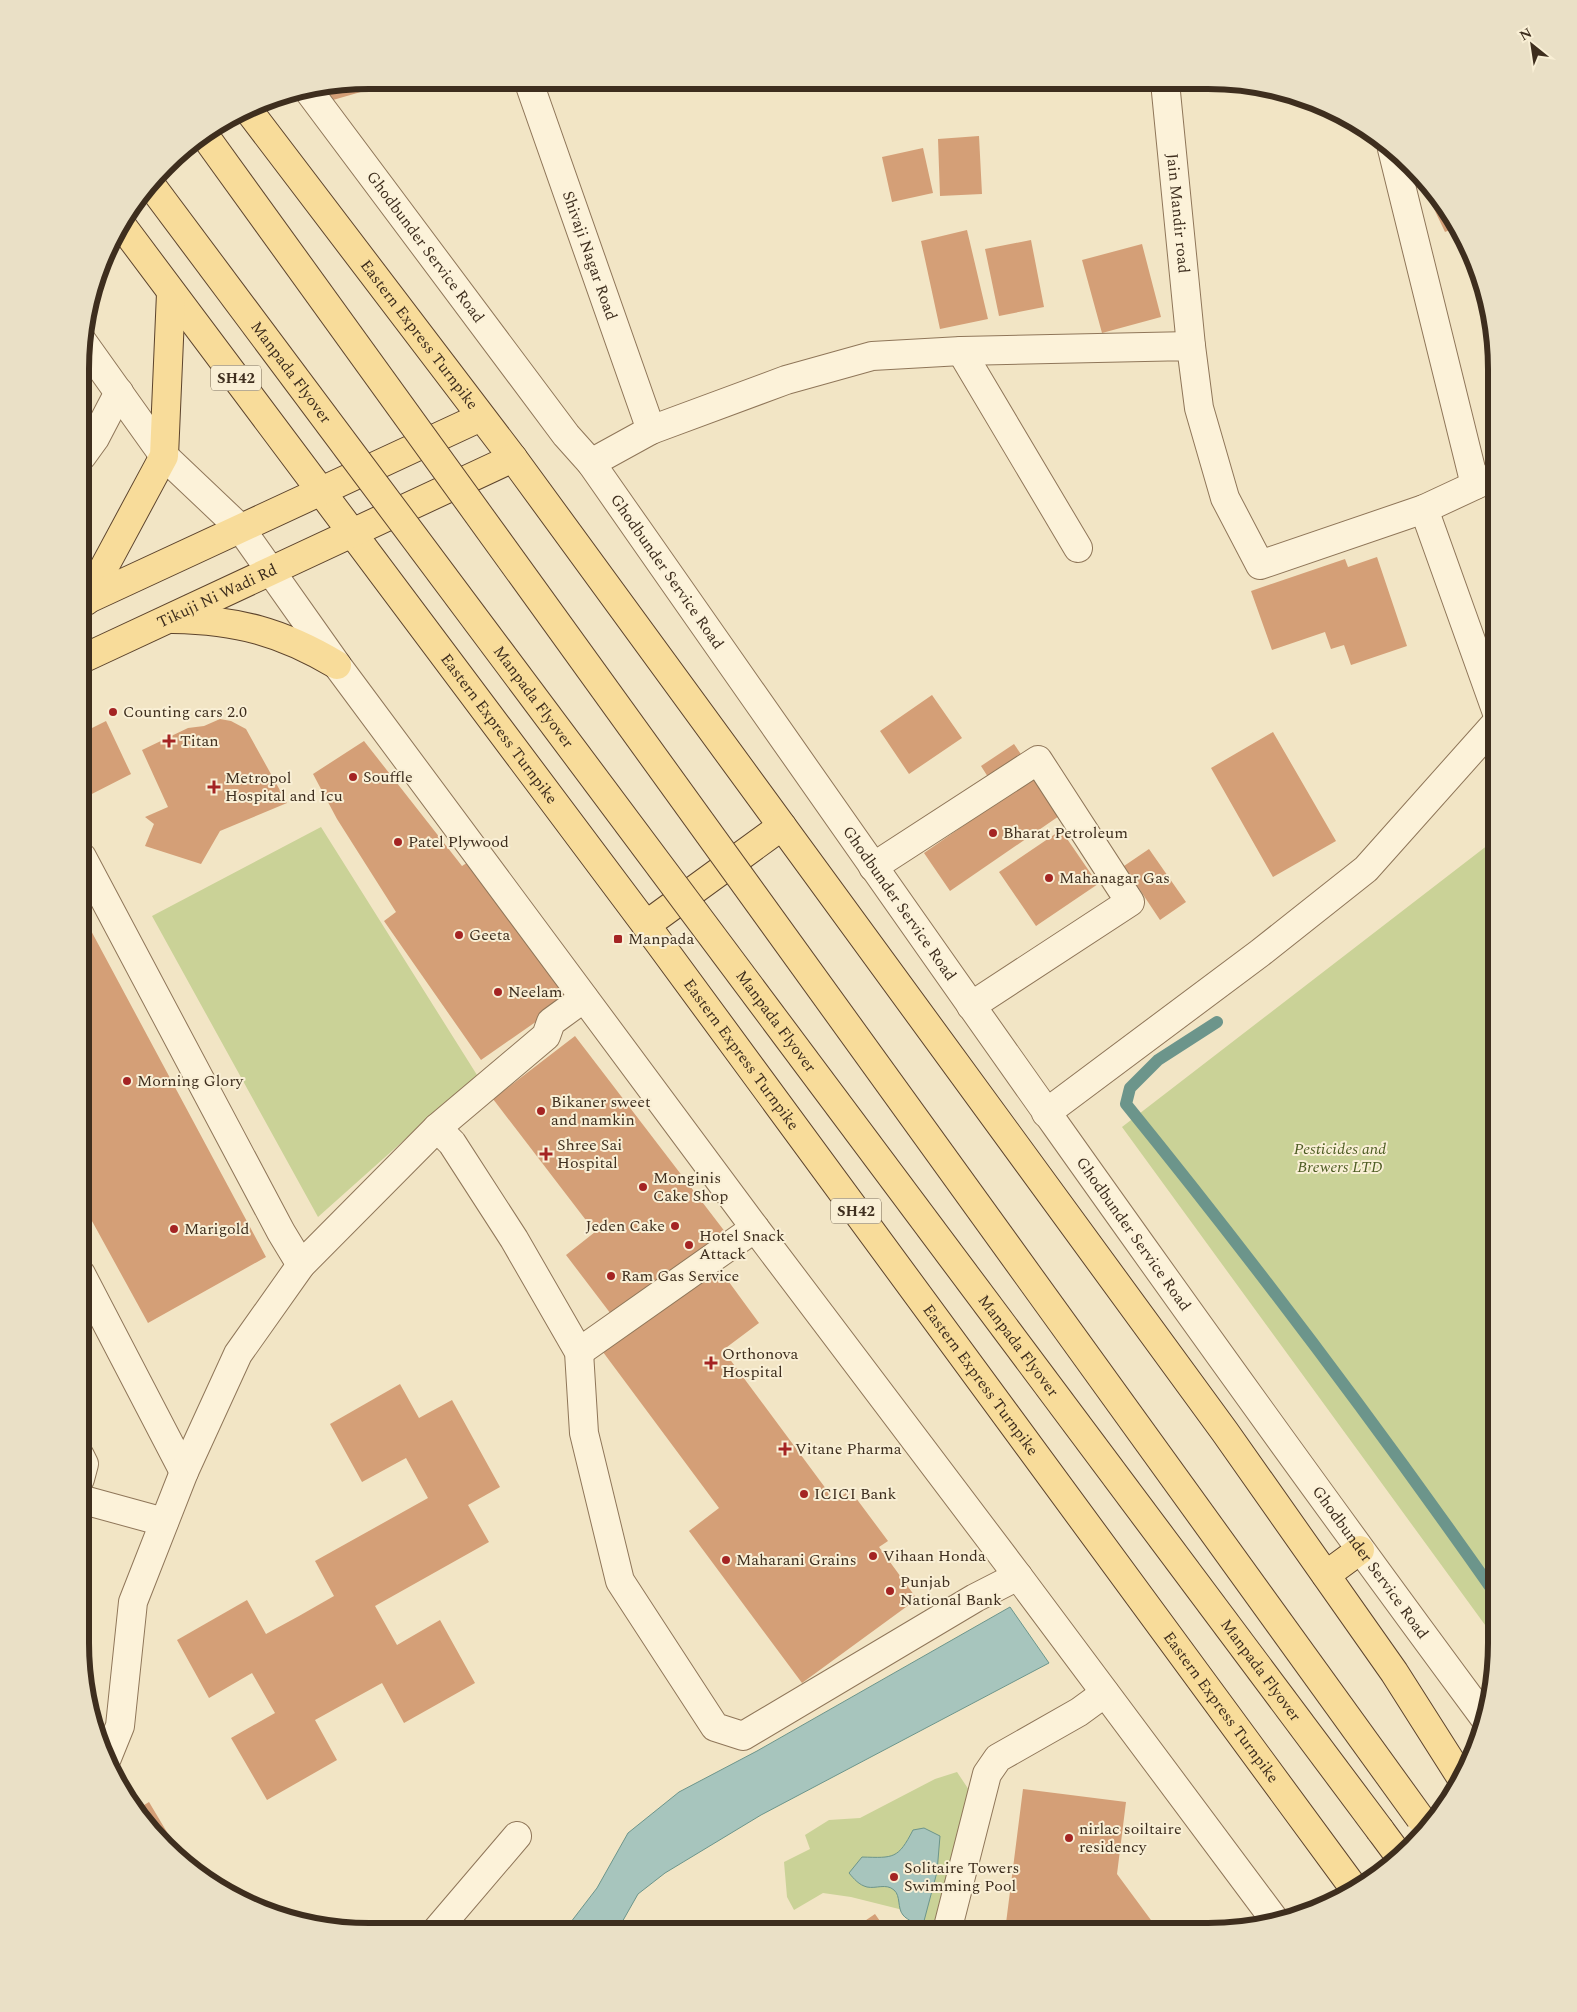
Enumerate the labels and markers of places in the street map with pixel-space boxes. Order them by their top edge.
place label: Counting cars 2.0 [123,700,247,724]
marker: Counting cars 2.0 [107,706,119,718]
place label: Titan [180,729,219,753]
marker: Titan [162,734,176,748]
place label: Souffle [363,765,413,789]
place label: Metropol Hospital and Icu [225,766,343,808]
marker: Souffle [347,771,359,783]
marker: Metropol Hospital and Icu [207,780,221,794]
place label: Bharat Petroleum [1003,821,1128,845]
marker: Bharat Petroleum [987,827,999,839]
place label: Patel Plywood [408,830,509,854]
marker: Patel Plywood [392,836,404,848]
place label: Mahanagar Gas [1059,866,1170,890]
marker: Mahanagar Gas [1043,872,1055,884]
place label: Geeta [469,923,510,947]
place label: Manpada [628,927,694,951]
marker: Geeta [453,929,465,941]
marker: Manpada [612,933,624,945]
place label: Neelam [508,980,563,1004]
marker: Neelam [492,986,504,998]
place label: Morning Glory [137,1069,245,1093]
marker: Morning Glory [121,1075,133,1087]
place label: Bikaner sweet and namkin [551,1090,651,1132]
marker: Bikaner sweet and namkin [535,1105,547,1117]
place label: Shree Sai Hospital [557,1133,622,1175]
marker: Shree Sai Hospital [539,1147,553,1161]
place label: Monginis Cake Shop [653,1166,728,1208]
marker: Monginis Cake Shop [637,1181,649,1193]
place label: Jeden Cake [586,1214,665,1238]
place label: Marigold [184,1217,249,1241]
marker: Jeden Cake [669,1220,681,1232]
marker: Marigold [168,1223,180,1235]
place label: Hotel Snack Attack [699,1224,785,1266]
marker: Hotel Snack Attack [683,1239,695,1251]
place label: Ram Gas Service [621,1264,739,1288]
marker: Ram Gas Service [605,1270,617,1282]
place label: Orthonova Hospital [722,1342,799,1384]
marker: Orthonova Hospital [704,1356,718,1370]
place label: Vitane Pharma [795,1437,902,1461]
marker: Vitane Pharma [779,1443,791,1455]
place label: ICICI Bank [814,1482,897,1506]
marker: ICICI Bank [798,1488,810,1500]
place label: Vihaan Honda [883,1544,986,1568]
place label: Maharani Grains [736,1548,857,1572]
marker: Vihaan Honda [867,1550,879,1562]
marker: Maharani Grains [720,1554,732,1566]
place label: Punjab National Bank [900,1570,1002,1612]
marker: Punjab National Bank [884,1585,896,1597]
place label: nirlac soiltaire residency [1079,1817,1182,1859]
marker: nirlac soiltaire residency [1063,1832,1075,1844]
place label: Solitaire Towers Swimming Pool [904,1856,1019,1898]
marker: Solitaire Towers Swimming Pool [888,1871,900,1883]

